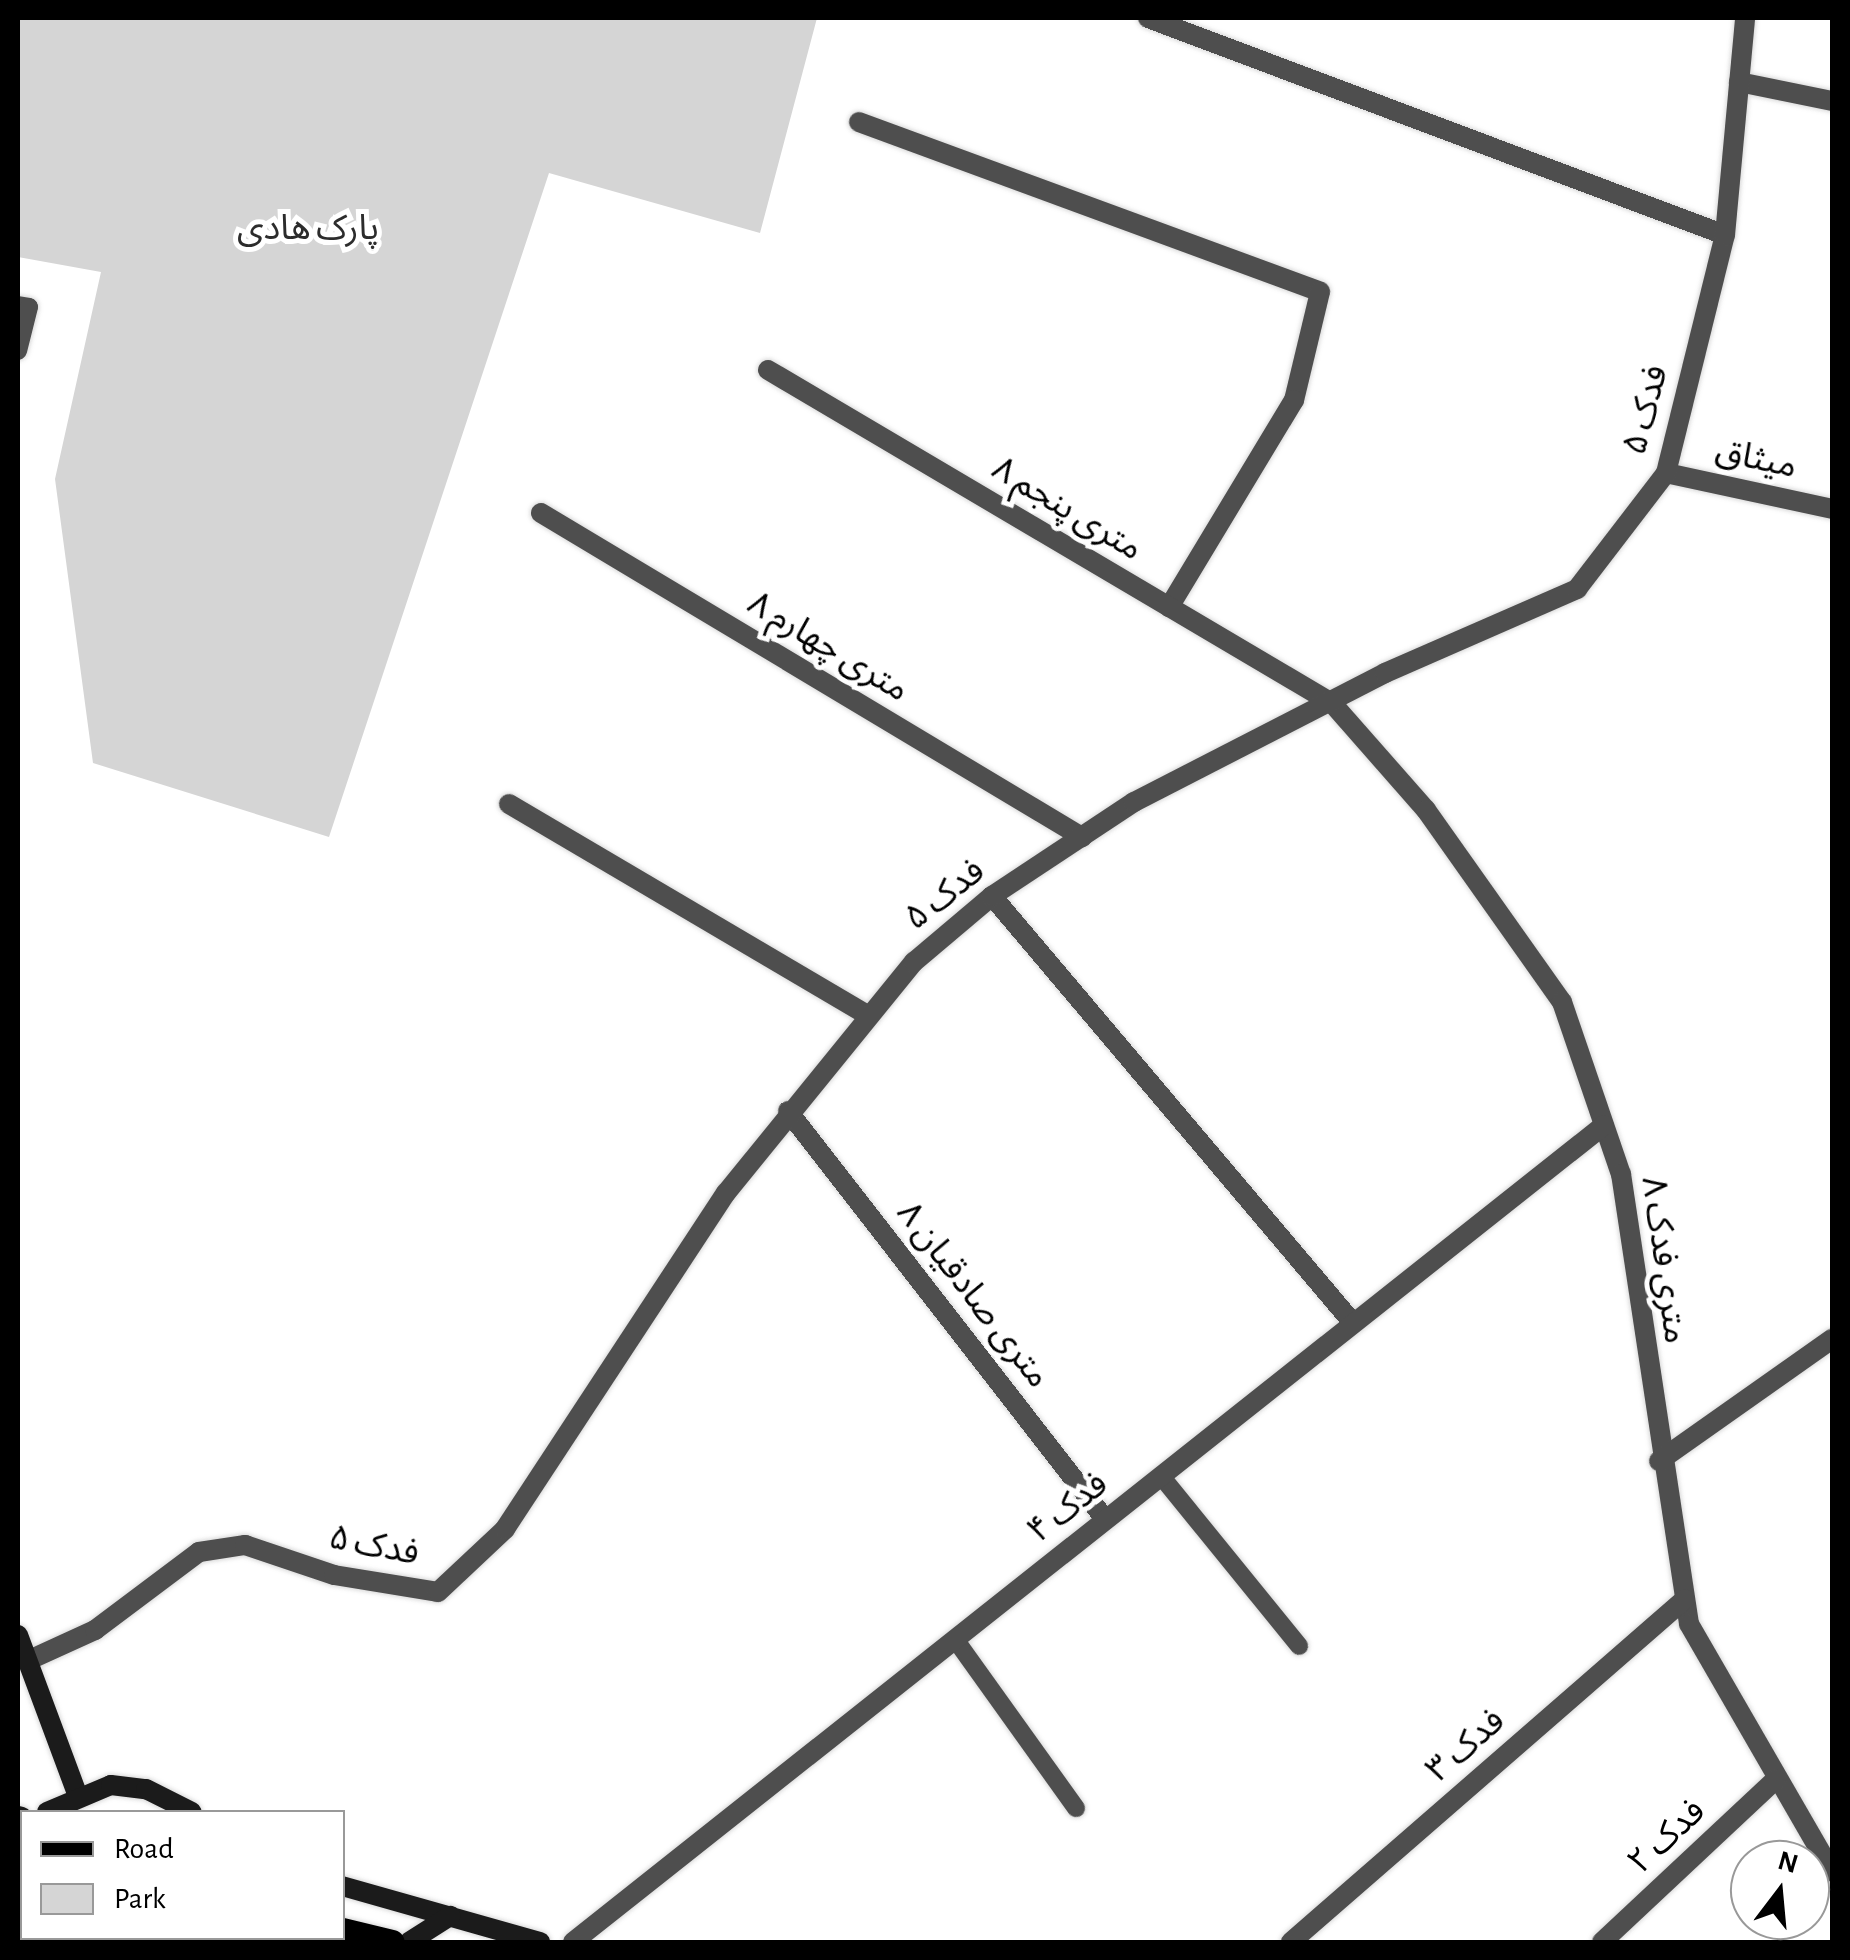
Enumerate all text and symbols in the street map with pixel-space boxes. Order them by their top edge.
park label: پارک هادی [237,208,379,250]
street label: فدک ۵ [1614,361,1678,459]
street label: میثاق [1712,430,1800,488]
street label: ۸ متری پنجم [984,448,1150,570]
street label: ۸ متری چهارم [740,583,916,711]
street label: فدک ۵ [896,851,994,939]
street label: ۸ متری فدک [1631,1174,1697,1346]
street label: ۸ متری صادقیان [887,1193,1059,1397]
street label: فدک ۴ [1019,1464,1117,1552]
street label: فدک ۵ [325,1517,423,1575]
street label: فدک ۳ [1418,1700,1514,1792]
street label: فدک ۲ [1619,1791,1715,1883]
legend [20,1810,345,1940]
text: Road [114,1834,174,1864]
north arrow [1730,1840,1830,1940]
text: N [1775,1847,1801,1879]
text: Park [114,1884,166,1914]

